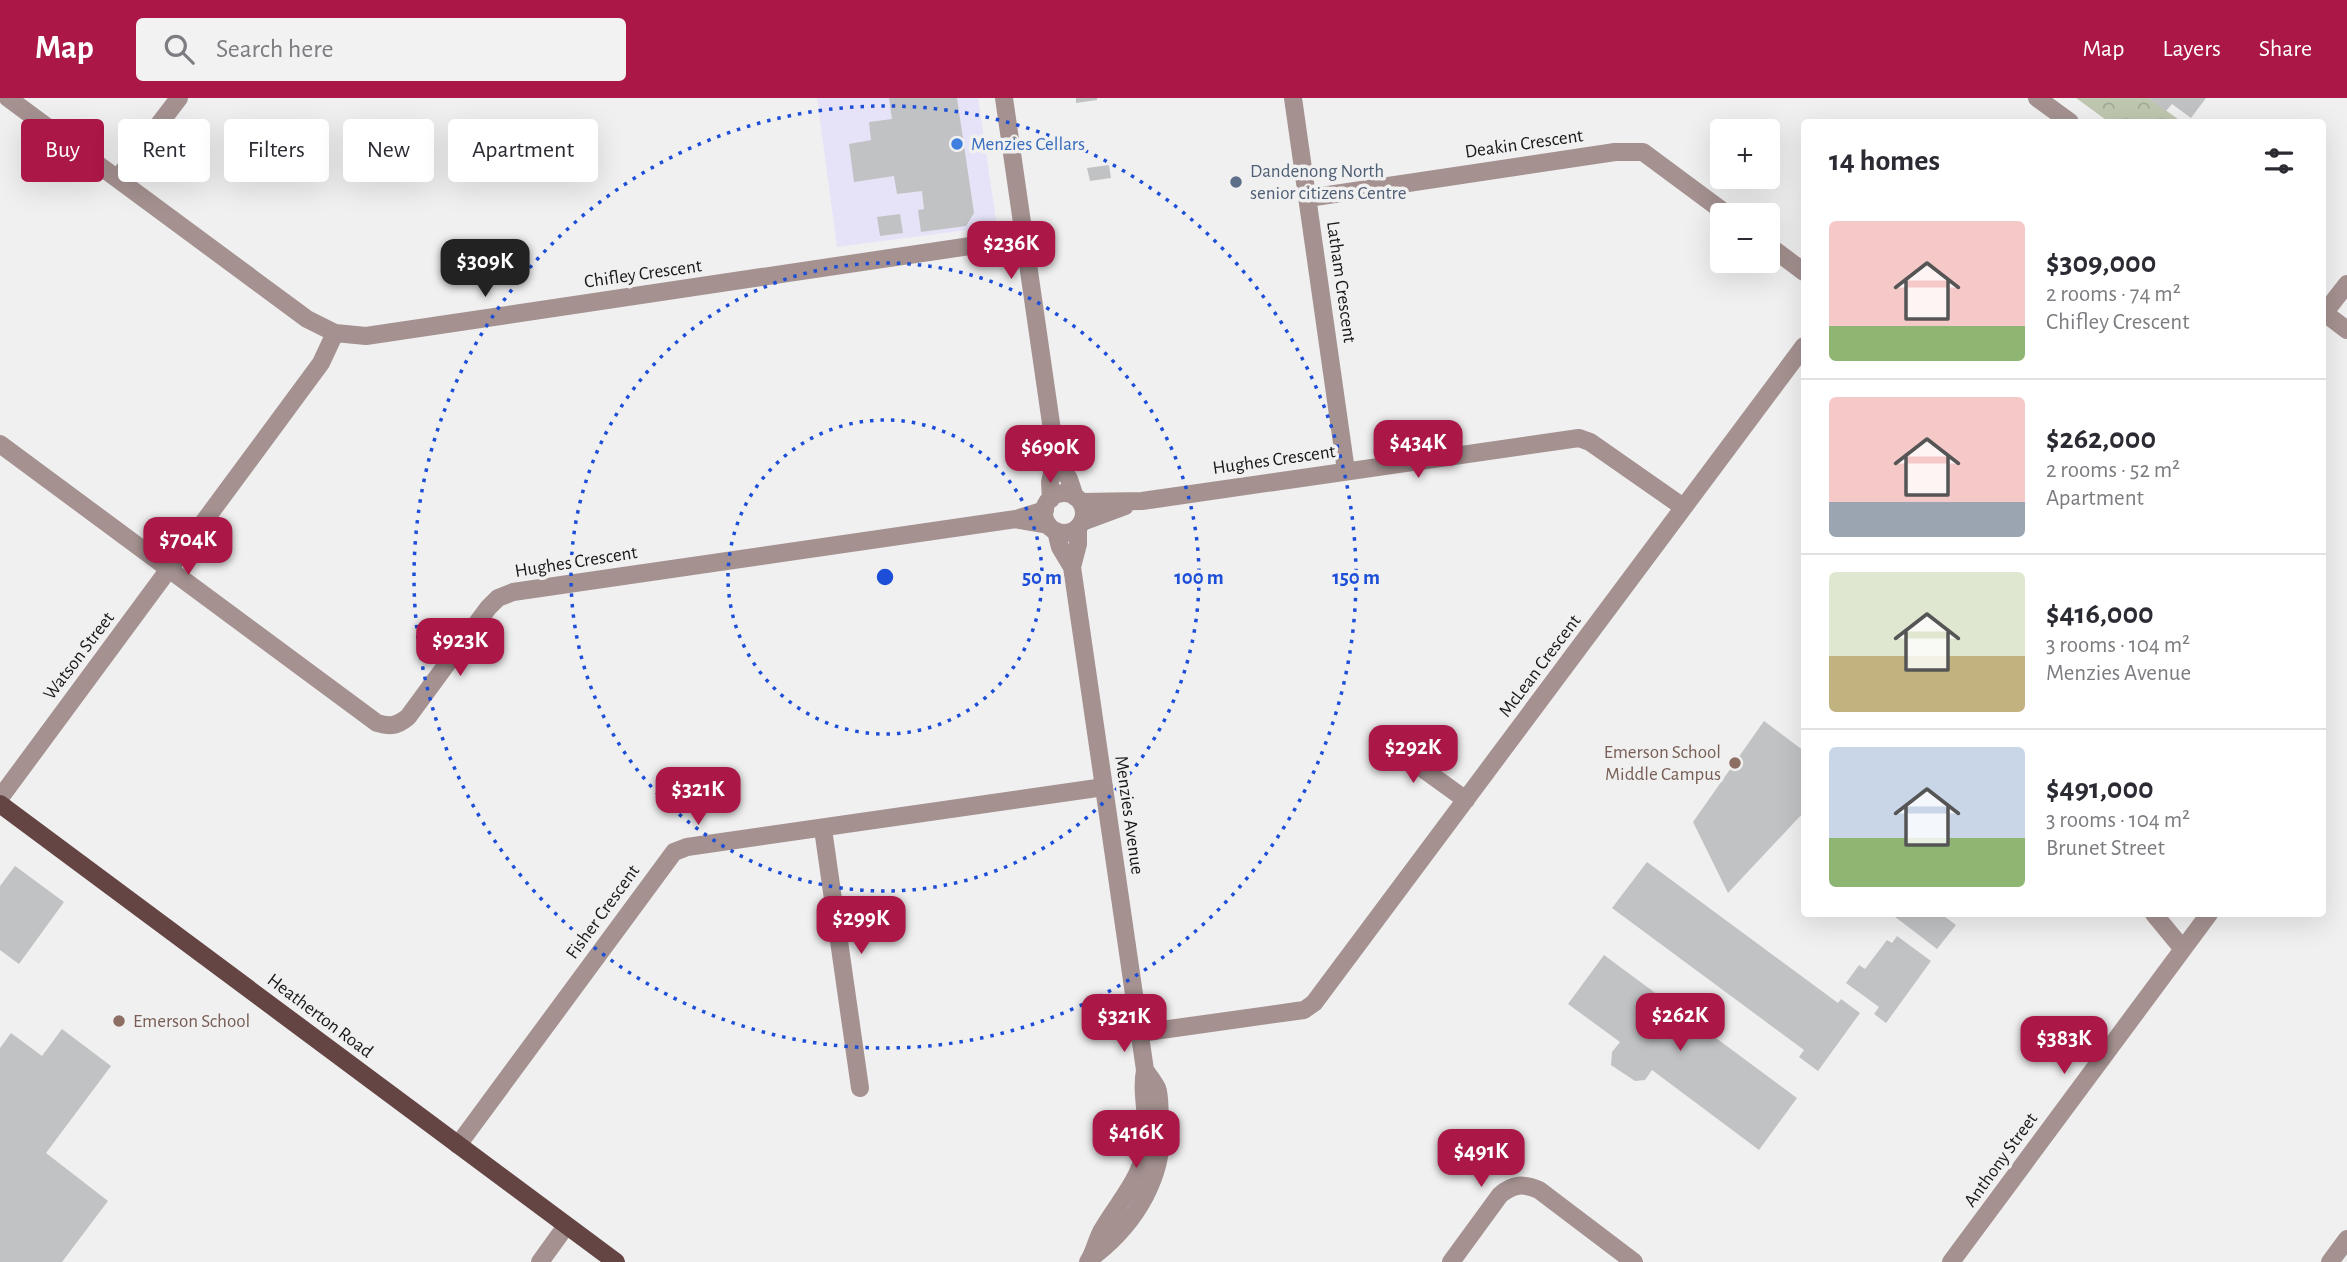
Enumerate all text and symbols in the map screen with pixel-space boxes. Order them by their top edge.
search box [136,18,626,81]
icon: search [160,30,198,68]
text: Map [35,32,94,65]
text: Search here [216,36,334,62]
text: Map [2082,37,2124,61]
text: Layers [2162,37,2221,61]
text: Share [2259,37,2312,61]
chip: Buy [21,119,104,182]
chip: Rent [118,119,210,182]
chip: Filters [224,119,329,182]
chip: New [343,119,434,182]
chip: Apartment [448,119,598,182]
map controls [1710,119,1780,273]
button: + [1710,119,1780,189]
street label: Deakin Crescent [1464,126,1584,162]
place label: Menzies Cellars [971,135,1085,154]
marker: Menzies Cellars [949,136,965,152]
icon: filters [2260,142,2298,180]
text: 14 homes [1829,146,1940,176]
place label: Dandenong North senior citizens Centre [1250,162,1406,203]
marker: Dandenong North senior citizens Centre [1228,174,1244,190]
button: − [1710,203,1780,273]
street label: Latham Crescent [1323,220,1359,344]
pin: $236K [962,222,1060,281]
text: $236K [983,232,1039,255]
pin: $309K [436,240,534,299]
text: $309,000 [2046,248,2156,278]
icon: home [1885,249,1969,333]
text: $309K [457,250,513,273]
street label: Chifley Crescent [583,256,703,292]
text: 2 rooms · 74 m² [2046,283,2181,306]
text: Chifley Crescent [2046,311,2189,334]
pin: $434K [1369,420,1467,480]
text: $262,000 [2046,424,2156,454]
icon: home [1885,425,1969,509]
pin: $690K [1001,426,1099,485]
text: $434K [1390,431,1446,454]
text: $690K [1021,436,1079,459]
street label: Hughes Crescent [1211,442,1337,478]
text: 2 rooms · 52 m² [2046,459,2180,482]
text: Apartment [2046,487,2144,510]
pin: $704K [139,518,237,577]
text: $704K [159,528,217,551]
street label: Hughes Crescent [513,543,639,581]
centre of rings [873,565,897,589]
text: 50 m [1022,567,1062,588]
text: 100 m [1174,567,1224,588]
text: 150 m [1332,567,1380,588]
text: $416,000 [2046,599,2154,629]
icon: home [1885,600,1969,684]
street label: Watson Street [40,609,118,703]
street label: McLean Crescent [1496,611,1584,721]
pin: $923K [411,618,509,678]
text: $923K [432,629,488,652]
text: 3 rooms · 104 m² [2046,634,2190,657]
text: Menzies Avenue [2046,662,2191,685]
pin: $292K [1364,726,1462,785]
text: $292K [1385,736,1441,759]
place label: Emerson School Middle Campus [1604,743,1721,784]
street label: Menzies Avenue [1111,754,1147,876]
marker: Emerson School Middle Campus [1727,755,1743,771]
pin: $321K [649,768,747,827]
text: $491,000 [2046,774,2154,804]
icon: home [1885,775,1969,859]
text: $321K [672,778,724,801]
text: 3 rooms · 104 m² [2046,809,2190,832]
text: Brunet Street [2046,837,2165,860]
street label: Fisher Crescent [563,861,643,963]
pin: $299K [812,896,910,956]
text: $299K [833,907,889,930]
street label: Heatherton Road [264,970,376,1062]
pin: $262K [1631,993,1729,1053]
pin: $321K [1075,995,1173,1054]
text: $262K [1652,1004,1708,1027]
text: $321K [1098,1005,1150,1028]
place label: Emerson School [133,1012,250,1031]
marker: Emerson School [111,1013,127,1029]
pin: $383K [2015,1016,2113,1076]
text: $383K [2037,1027,2091,1050]
street label: Anthony Street [1961,1109,2041,1211]
pin: $416K [1087,1110,1185,1170]
text: $416K [1109,1121,1163,1144]
pin: $491K [1432,1130,1530,1189]
text: $491K [1454,1140,1508,1163]

